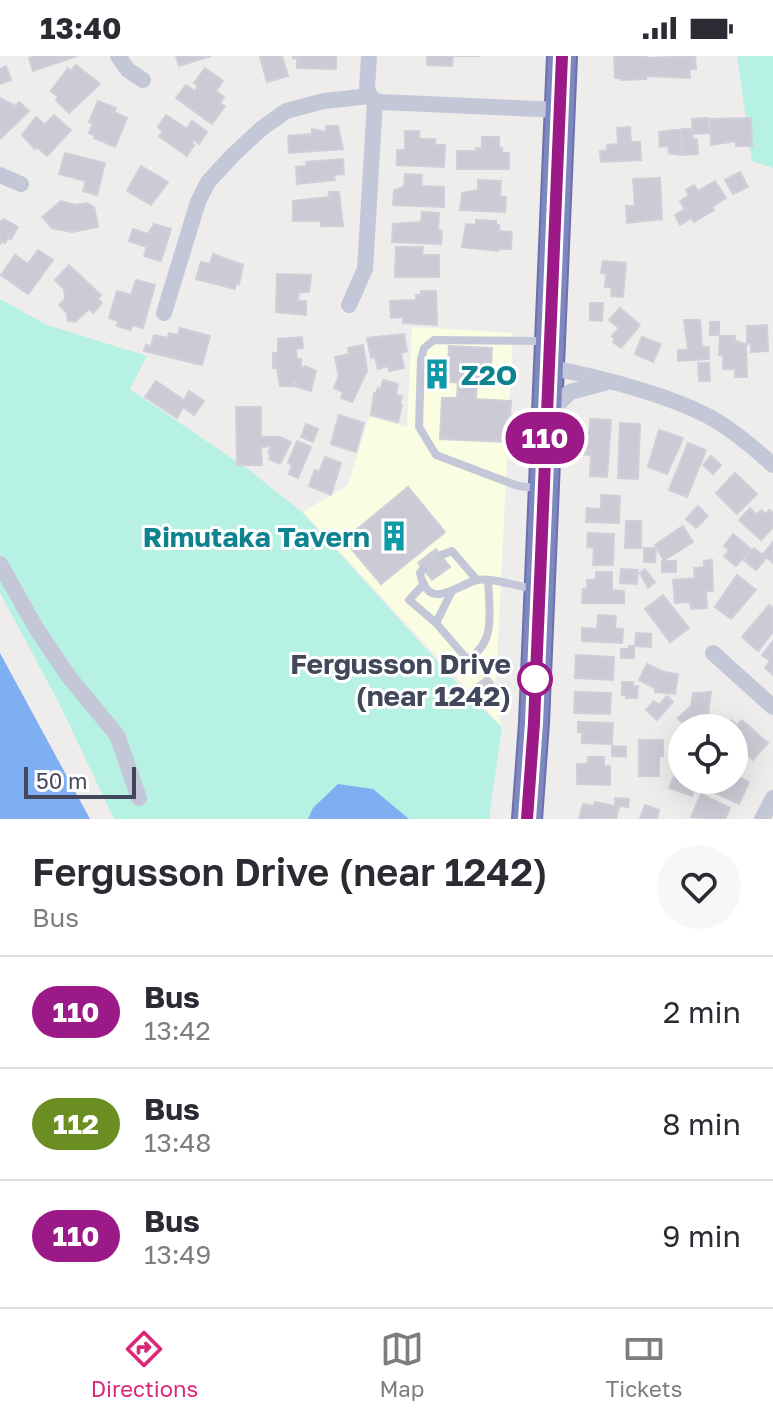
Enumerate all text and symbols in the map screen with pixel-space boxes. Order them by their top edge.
text: 13:40 [40,10,122,46]
building icon: Z2O [420,357,454,391]
place label: Z2O [461,358,517,391]
line badge: 110 [499,412,591,464]
text: 110 [521,421,569,454]
building icon: Rimutaka Tavern [377,519,411,553]
place label: Rimutaka Tavern [143,520,370,553]
place label: Fergusson Drive (near 1242) [290,647,511,712]
marker: Fergusson Drive (near 1242) [518,662,552,696]
map controls [668,714,748,794]
button: locate [668,714,748,794]
scale bar [24,763,136,799]
text: 50 m [36,767,87,794]
button: heart [657,845,741,929]
text: Fergusson Drive (near 1242) [32,849,547,894]
text: Bus [32,902,79,933]
text: Bus [144,979,200,1015]
text: 2 min [663,994,741,1030]
text: 110 [52,995,100,1028]
text: 13:42 [144,1015,211,1046]
text: Bus [144,1091,200,1127]
text: 8 min [662,1106,741,1142]
text: 112 [53,1107,99,1140]
text: 13:48 [144,1127,211,1158]
text: Bus [144,1203,200,1239]
text: 9 min [662,1218,741,1254]
text: 110 [52,1219,100,1252]
text: 13:49 [144,1239,211,1270]
tab: Directions [91,1327,198,1402]
tab: Map [379,1327,424,1402]
tab: Tickets [606,1327,682,1402]

